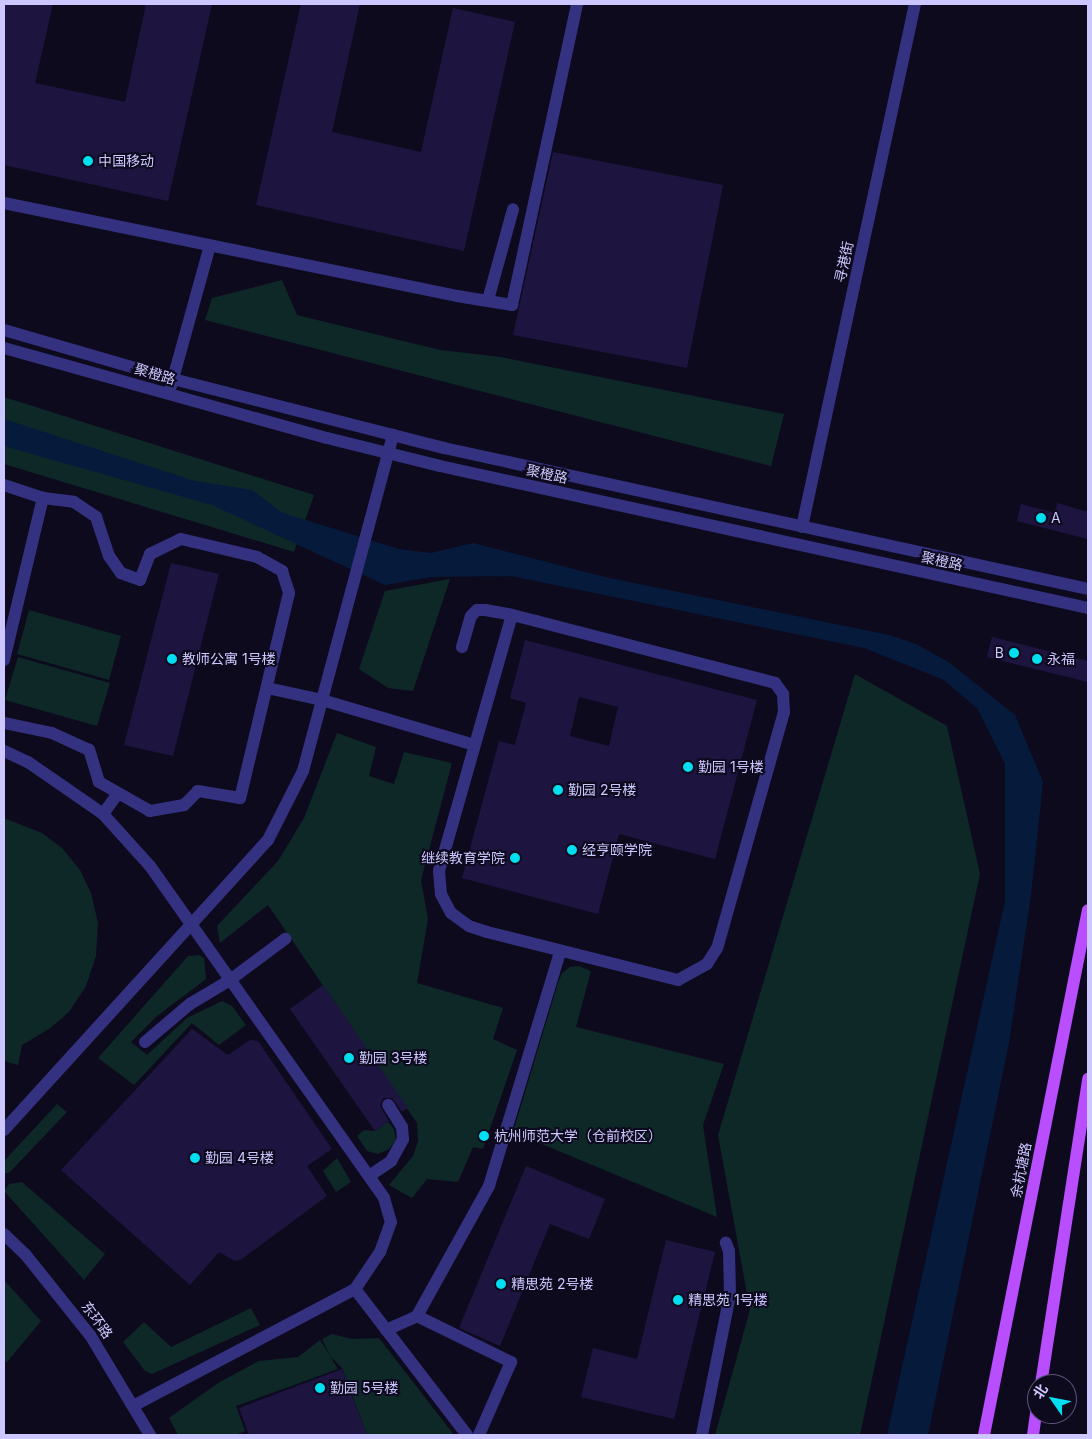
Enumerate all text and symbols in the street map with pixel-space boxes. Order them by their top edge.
place label: 中国移动 [98,153,154,169]
marker: 中国移动 [82,155,94,167]
street label: 寻港街 [831,240,857,284]
street label: 聚橙路 [132,360,178,388]
street label: 聚橙路 [525,461,569,487]
place label: A [1051,510,1061,526]
marker: A [1035,512,1047,524]
street label: 聚橙路 [920,548,964,574]
place label: B [995,645,1004,661]
marker: B [1008,647,1020,659]
place label: 教师公寓 1号楼 [182,651,276,667]
place label: 永福 [1047,651,1075,667]
marker: 教师公寓 1号楼 [166,653,178,665]
marker: 永福 [1031,653,1043,665]
place label: 勤园 1号楼 [698,759,764,775]
marker: 勤园 1号楼 [682,761,694,773]
place label: 勤园 2号楼 [568,782,636,798]
marker: 勤园 2号楼 [552,784,564,796]
place label: 经亨颐学院 [582,842,652,858]
marker: 经亨颐学院 [566,844,578,856]
place label: 继续教育学院 [421,850,505,866]
marker: 继续教育学院 [509,852,521,864]
place label: 勤园 3号楼 [359,1050,428,1066]
marker: 勤园 3号楼 [343,1052,355,1064]
place label: 杭州师范大学（仓前校区） [494,1128,662,1144]
marker: 杭州师范大学（仓前校区） [478,1130,490,1142]
street label: 余杭塘路 [1007,1141,1035,1199]
place label: 勤园 4号楼 [205,1150,274,1166]
marker: 勤园 4号楼 [189,1152,201,1164]
place label: 精思苑 2号楼 [511,1276,593,1292]
marker: 精思苑 2号楼 [495,1278,507,1290]
place label: 精思苑 1号楼 [688,1292,768,1308]
marker: 精思苑 1号楼 [672,1294,684,1306]
street label: 东环路 [78,1298,116,1342]
north arrow [1027,1374,1077,1424]
place label: 勤园 5号楼 [330,1380,398,1396]
text: 北 [1029,1381,1051,1402]
marker: 勤园 5号楼 [314,1382,326,1394]

